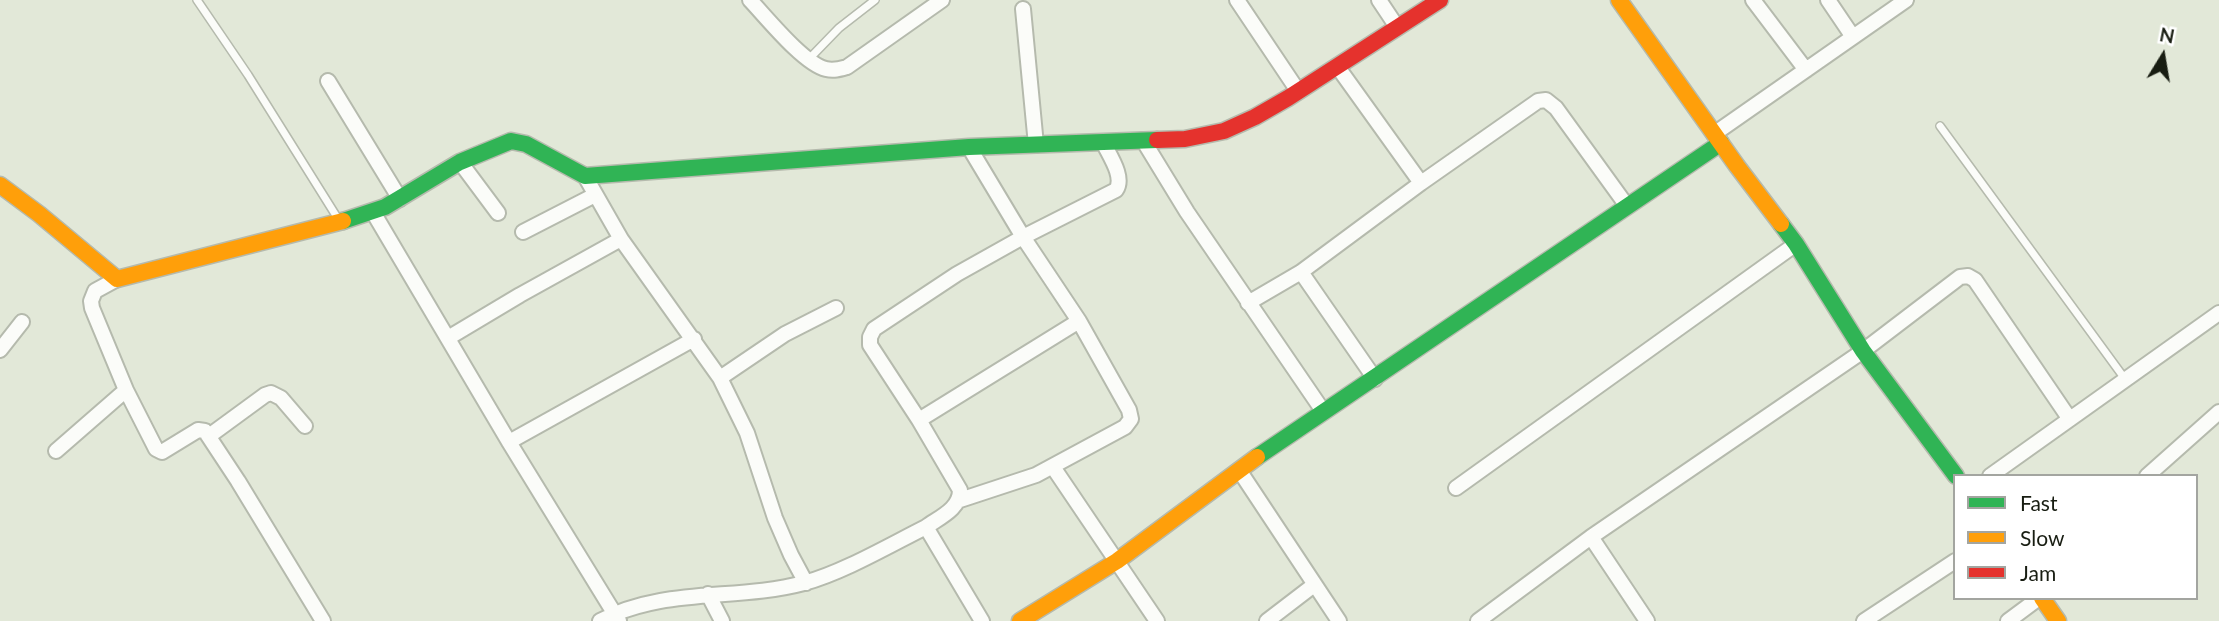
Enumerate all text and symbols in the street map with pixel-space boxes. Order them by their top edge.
north arrow [2128,21,2198,91]
text: N [2158,22,2176,48]
legend [1953,474,2198,600]
text: Fast [2020,490,2057,515]
text: Slow [2020,525,2064,550]
text: Jam [2020,560,2056,585]

